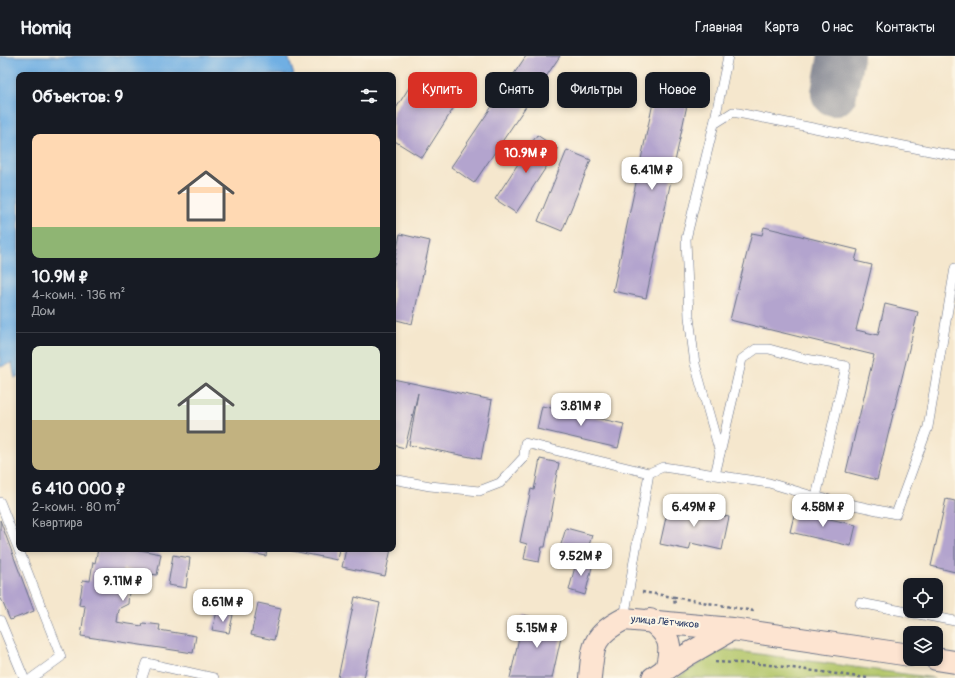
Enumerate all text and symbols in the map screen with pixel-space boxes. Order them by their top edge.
text: Homiq [20,16,71,40]
text: Главная [695,19,742,36]
text: Карта [764,19,799,36]
text: О нас [821,19,854,36]
text: Контакты [876,19,935,36]
chip: Купить [408,72,477,108]
chip: Снять [485,72,549,108]
chip: Фильтры [557,72,637,108]
chip: Новое [645,72,710,108]
icon: filters [358,85,380,107]
text: Объектов: 9 [32,86,123,107]
pin: 10.9M ₽ [489,140,563,174]
text: 10.9M ₽ [504,145,548,161]
pin: 6.41M ₽ [615,157,689,191]
icon: home [170,160,242,232]
text: 6.41M ₽ [630,162,674,178]
text: 10.9M ₽ [32,266,89,287]
text: 4-комн. · 136 m² [32,287,125,303]
text: Дом [32,303,55,319]
icon: home [170,372,242,444]
pin: 3.81M ₽ [544,393,618,427]
text: 3.81M ₽ [560,398,602,414]
text: 6 410 000 ₽ [32,478,126,499]
pin: 6.49M ₽ [657,494,731,528]
pin: 4.58M ₽ [786,494,860,528]
text: 2-комн. · 80 m² [32,499,120,515]
text: 6.49M ₽ [672,499,716,515]
text: 4.58M ₽ [801,499,845,515]
text: Квартира [32,515,83,531]
pin: 9.52M ₽ [544,543,618,577]
text: 9.52M ₽ [559,548,603,564]
pin: 9.11M ₽ [86,568,160,602]
text: 9.11M ₽ [103,573,143,589]
map controls [903,578,943,666]
button: locate [903,578,943,618]
pin: 8.61M ₽ [186,589,260,623]
text: 8.61M ₽ [202,594,244,610]
street label: улица Лётчиков [629,613,700,631]
pin: 5.15M ₽ [500,615,574,649]
text: 5.15M ₽ [516,620,558,636]
button: layers [903,626,943,666]

